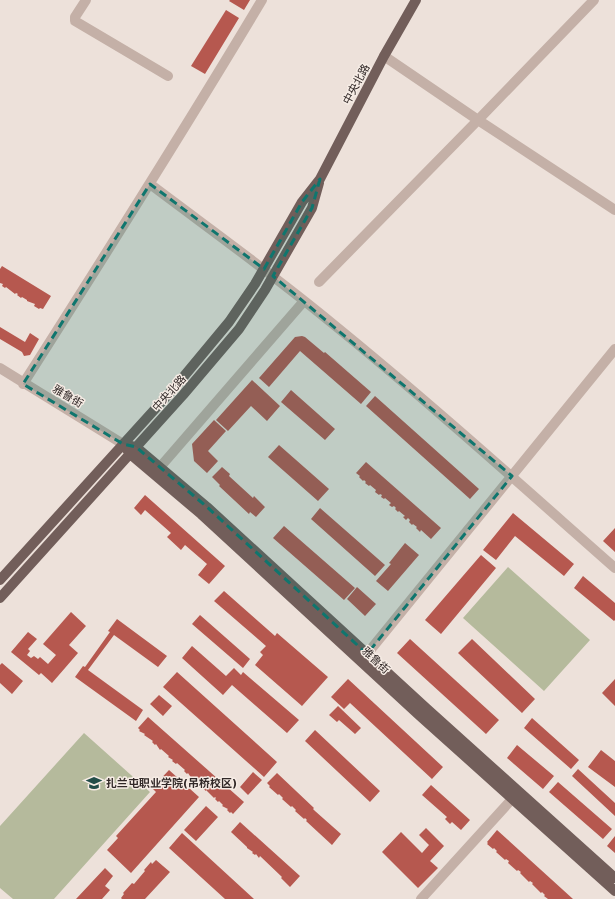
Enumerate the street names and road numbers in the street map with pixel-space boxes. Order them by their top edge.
street label: 中央北路 [340,62,373,107]
street label: 中央北路 [150,373,189,414]
street label: 雅鲁街 [50,382,85,410]
street label: 雅鲁街 [359,644,392,676]

